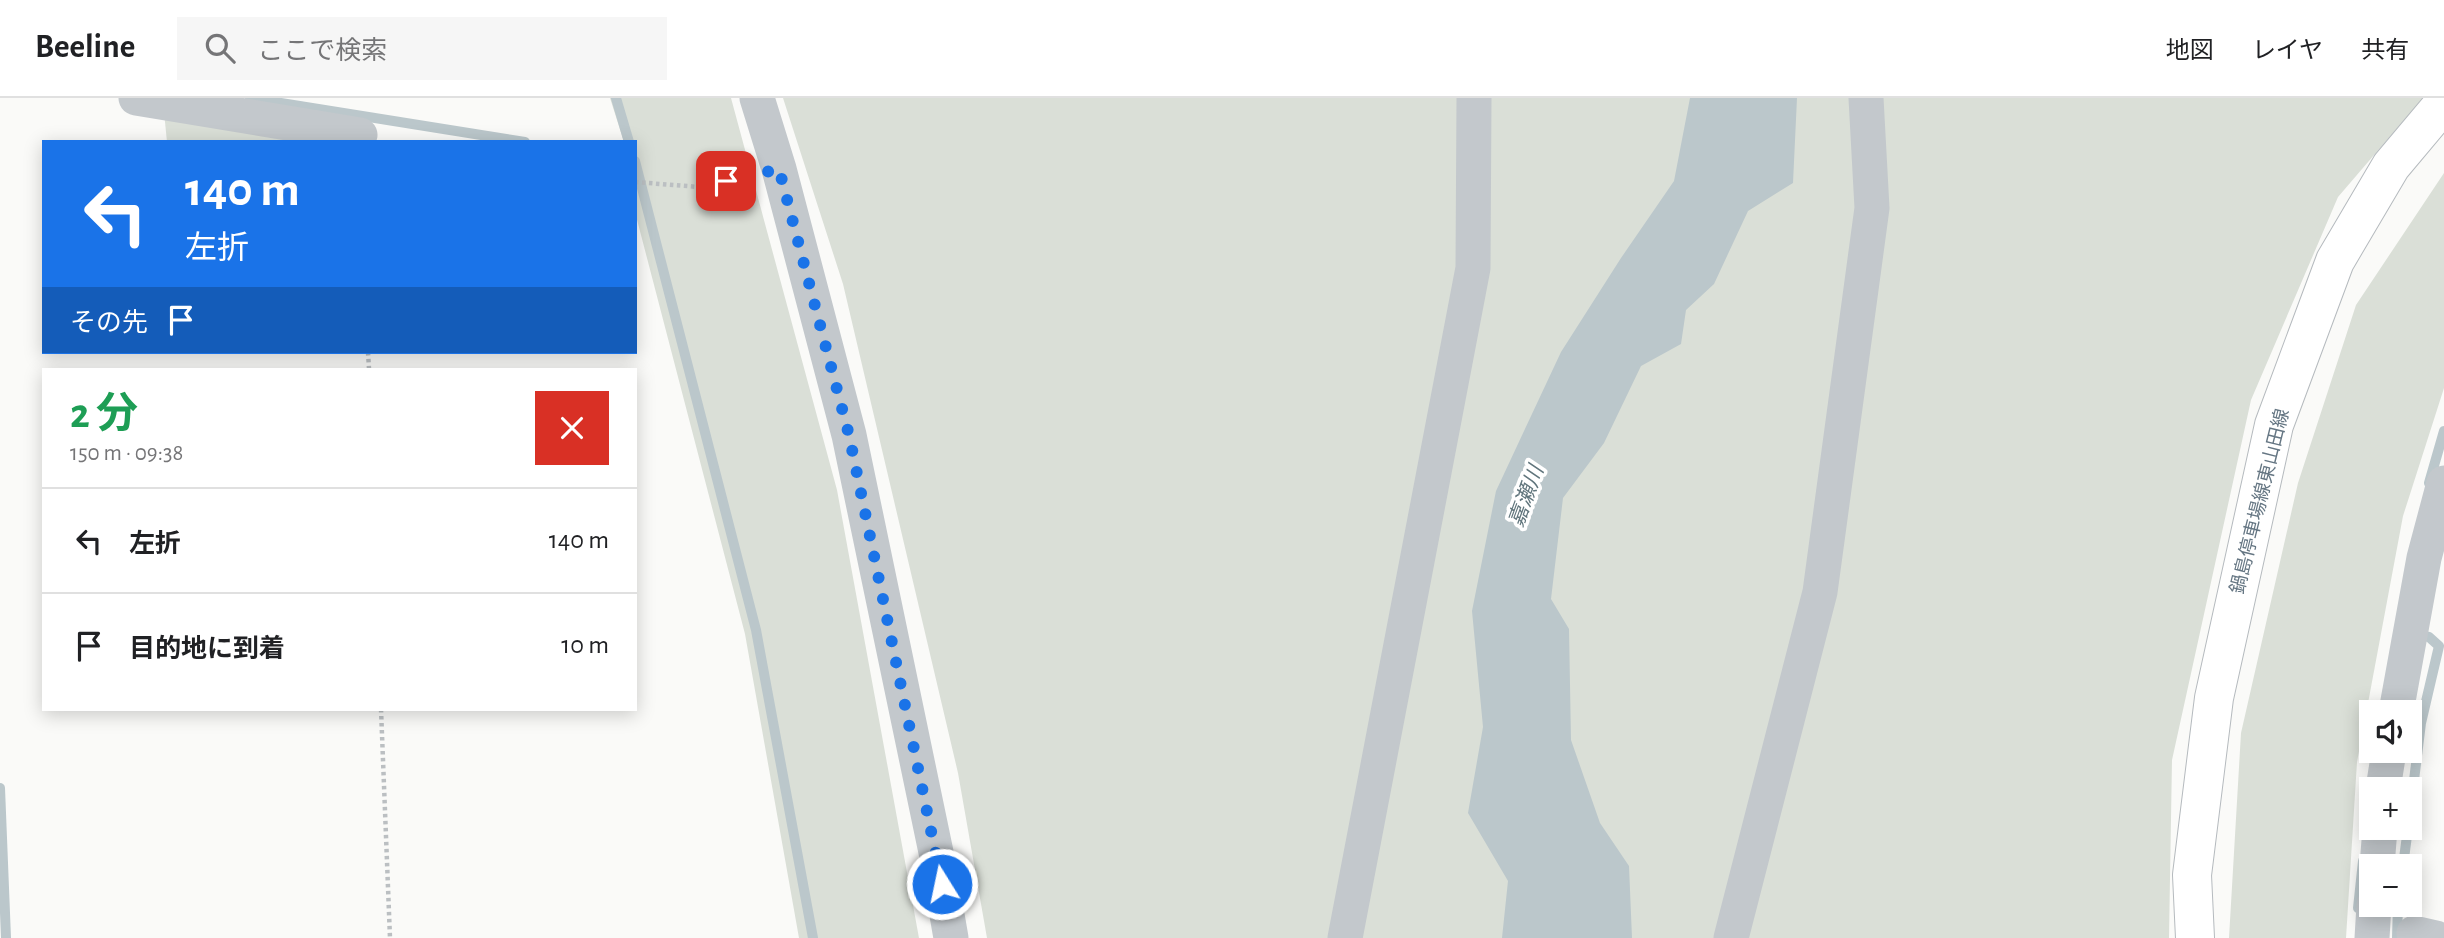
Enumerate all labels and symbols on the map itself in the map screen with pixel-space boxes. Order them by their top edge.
pin [696,151,756,211]
street label: 鍋島停車場線東山田線 [2227,407,2293,596]
water label: 嘉瀬川 [1505,461,1548,529]
position arrow [905,847,979,921]

